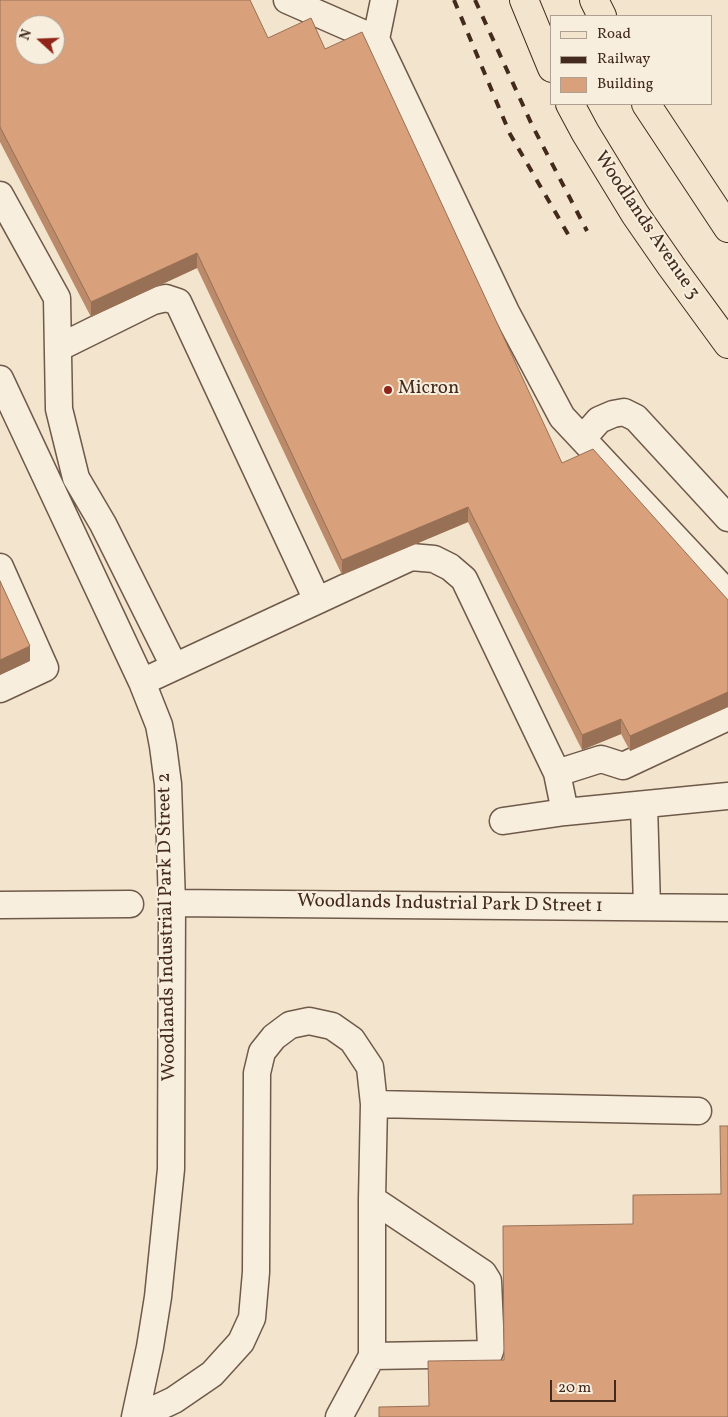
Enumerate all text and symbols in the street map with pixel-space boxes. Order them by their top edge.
north arrow [15,15,65,65]
legend [550,15,713,105]
text: Road [597,24,631,45]
text: N [16,27,37,43]
text: Railway [597,49,650,70]
text: Building [597,74,653,95]
street label: Woodlands Avenue 3 [588,148,704,304]
place label: Micron [398,379,459,401]
marker: Micron [382,384,394,396]
street label: Woodlands Industrial Park D Street 2 [154,773,182,1081]
street label: Woodlands Industrial Park D Street 1 [297,891,603,919]
scale bar [553,1370,619,1402]
text: 20 m [558,1378,591,1399]

